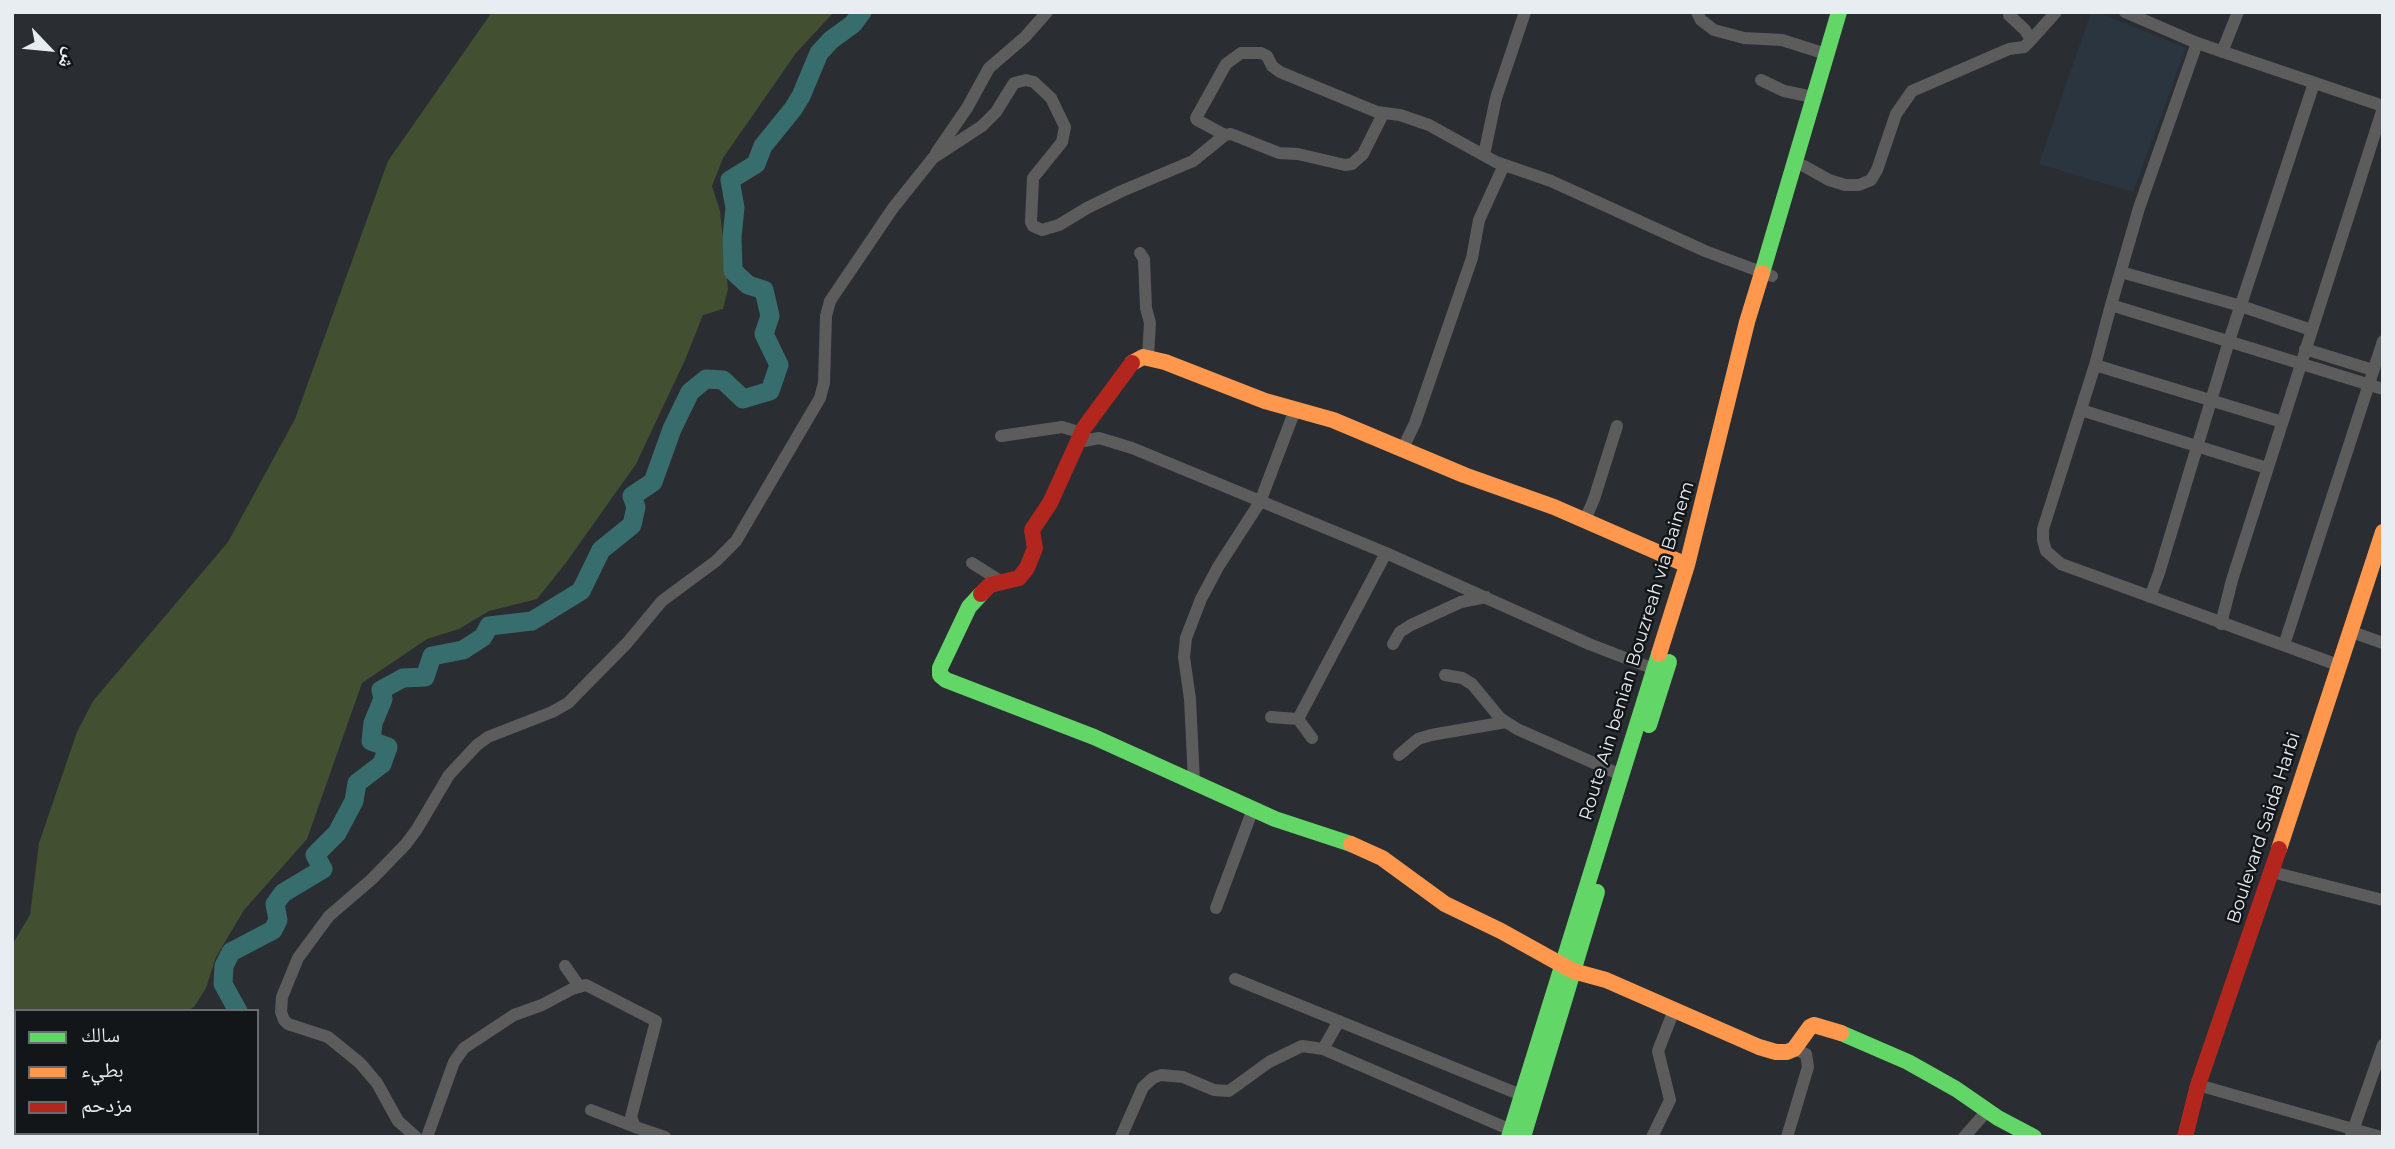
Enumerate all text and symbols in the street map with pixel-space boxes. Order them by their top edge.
north arrow [14,14,84,84]
text: ش [54,44,83,73]
street label: Route Ain benian Bouzreah via Bainem [1575,479,1699,823]
street label: Boulevard Saida Harbi [2223,730,2305,926]
legend [14,1009,259,1135]
text: سالك [81,1022,120,1047]
text: بطيء [81,1057,124,1082]
text: مزدحم [81,1092,132,1117]

